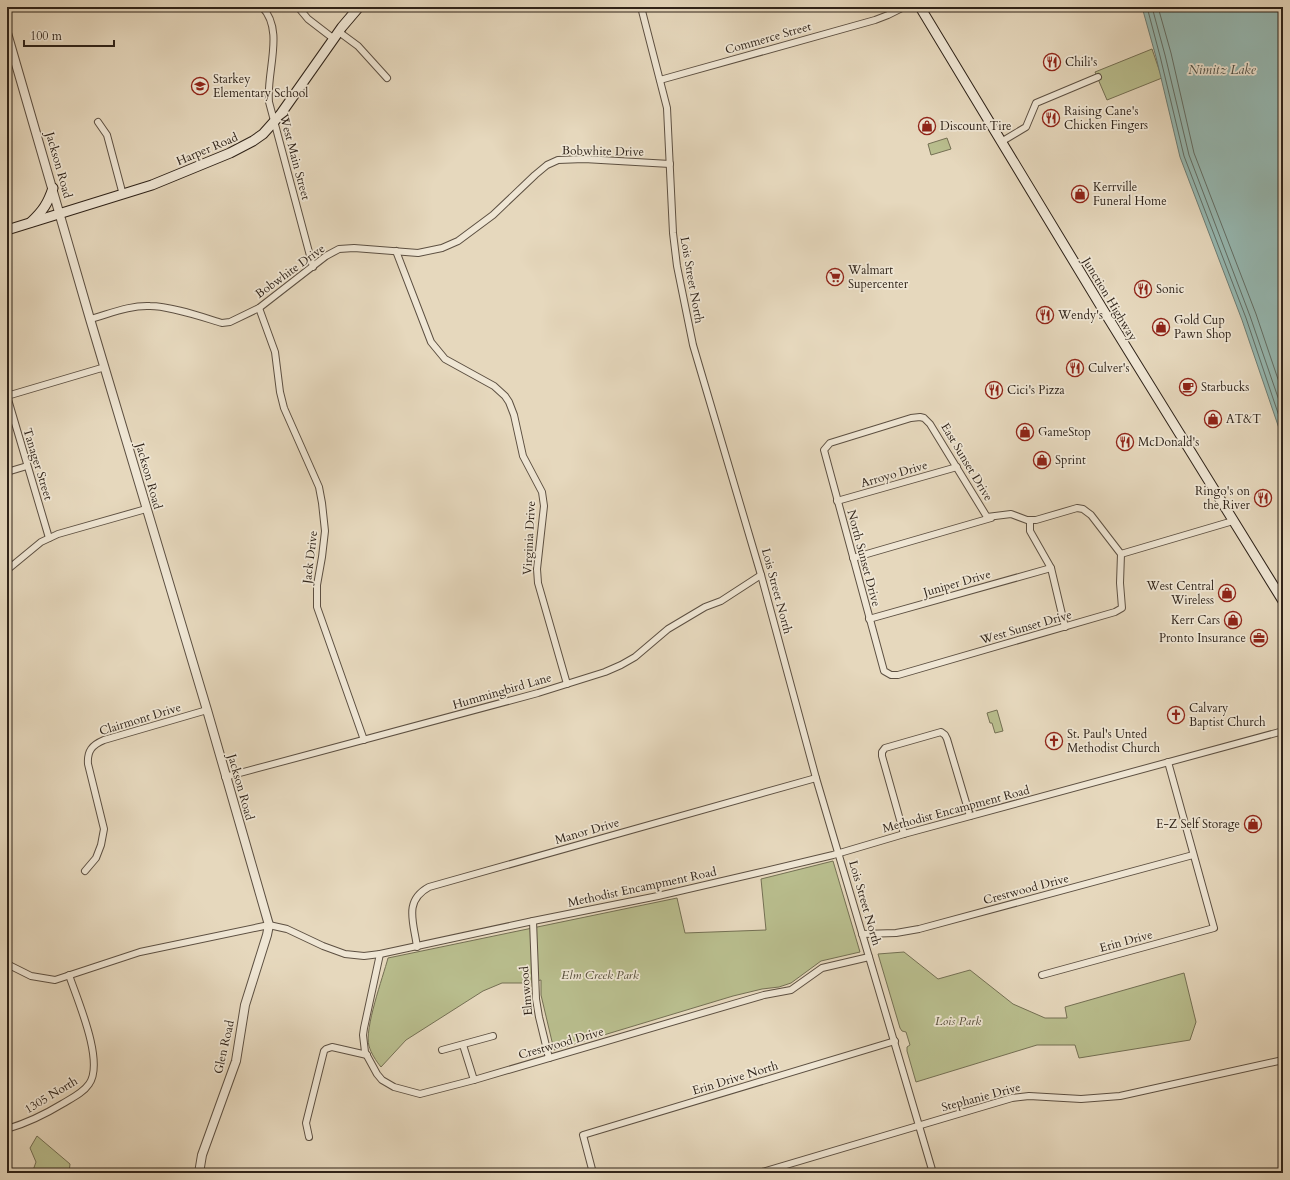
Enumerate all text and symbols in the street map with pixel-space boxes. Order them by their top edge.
street label: Commerce Street [723,18,813,58]
scale bar [24,22,114,48]
text: 100 m [30,28,63,44]
restaurant icon: Chili's [1042,52,1062,72]
place label: Chili's [1065,54,1097,70]
water label: Nimitz Lake [1188,61,1257,79]
place label: Starkey Elementary School [213,71,308,101]
school or university icon: Starkey Elementary School [190,76,210,96]
place label: Raising Cane's Chicken Fingers [1064,103,1148,133]
restaurant icon: Raising Cane's Chicken Fingers [1041,108,1061,128]
street label: West Main Street [276,111,314,202]
shop icon: Discount Tire [917,116,937,136]
place label: Discount Tire [940,118,1012,134]
street label: Jackson Road [41,128,76,201]
street label: Harper Road [174,129,241,169]
street label: Bobwhite Drive [562,142,644,160]
place label: Kerrville Funeral Home [1093,179,1167,209]
shop icon: Kerrville Funeral Home [1070,184,1090,204]
street label: Lois Street North [676,235,708,325]
street label: Bobwhite Drive [252,240,328,302]
street label: Junction Highway [1078,253,1142,344]
place label: Walmart Supercenter [847,262,909,292]
supermarket icon: Walmart Supercenter [825,267,845,287]
restaurant icon: Sonic [1133,279,1153,299]
place label: Sonic [1156,281,1185,297]
restaurant icon: Wendy's [1035,305,1055,325]
place label: Wendy's [1057,307,1103,323]
place label: Gold Cup Pawn Shop [1174,312,1231,342]
shop icon: Gold Cup Pawn Shop [1151,317,1171,337]
restaurant icon: Culver's [1065,358,1085,378]
place label: Culver's [1088,360,1129,376]
cafe icon: Starbucks [1178,377,1198,397]
place label: Starbucks [1201,379,1249,395]
restaurant icon: Cici's Pizza [984,380,1004,400]
place label: Cici's Pizza [1007,382,1066,398]
shop icon: AT&T [1203,409,1223,429]
place label: AT&T [1226,411,1261,427]
street label: East Sunset Drive [937,420,997,504]
shop icon: GameStop [1015,422,1035,442]
place label: GameStop [1038,424,1091,440]
street label: Tanager Street [19,426,57,502]
restaurant icon: McDonald's [1115,432,1135,452]
place label: McDonald's [1138,434,1199,450]
street label: Jackson Road [131,439,166,512]
shop icon: Sprint [1032,450,1052,470]
place label: Sprint [1055,452,1086,468]
street label: Arroyo Drive [859,457,929,491]
place label: Ringo's on the River [1195,483,1251,513]
restaurant icon: Ringo's on the River [1253,488,1273,508]
street label: Virginia Drive [519,500,539,576]
street label: North Sunset Drive [843,508,885,608]
street label: Jack Drive [299,530,321,586]
street label: Lois Street North [758,546,796,636]
street label: Juniper Drive [920,566,993,601]
place label: West Central Wireless [1145,578,1214,608]
shop icon: West Central Wireless [1217,583,1237,603]
street label: West Sunset Drive [977,606,1074,648]
shop icon: Kerr Cars [1223,610,1243,630]
place label: Kerr Cars [1171,612,1220,628]
office icon: Pronto Insurance [1249,628,1269,648]
place label: Pronto Insurance [1159,630,1246,646]
street label: Hummingbird Lane [451,669,553,713]
street label: Clairmont Drive [97,699,183,739]
place label: Calvary Baptist Church [1189,700,1266,730]
church icon: Calvary Baptist Church [1166,705,1186,725]
place label: St. Paul's Unted Methodist Church [1067,726,1161,756]
church icon: St. Paul's Unted Methodist Church [1044,731,1064,751]
street label: Jackson Road [223,750,258,823]
street label: Methodist Encampment Road [881,781,1032,836]
street label: Manor Drive [553,814,621,848]
shop icon: E-Z Self Storage [1243,814,1263,834]
place label: E-Z Self Storage [1156,816,1240,832]
street label: Lois Street North [845,859,885,948]
street label: Methodist Encampment Road [566,863,718,911]
street label: Crestwood Drive [981,870,1071,908]
street label: Erin Drive [1098,926,1154,956]
street label: Elmwood [516,965,536,1016]
park label: Elm Creek Park [561,967,639,983]
park label: Lois Park [935,1013,981,1029]
street label: Glen Road [210,1018,238,1075]
street label: Crestwood Drive [516,1023,606,1063]
street label: Erin Drive North [690,1057,780,1099]
street label: 1305 North [21,1073,81,1117]
street label: Stephanie Drive [940,1079,1022,1115]

